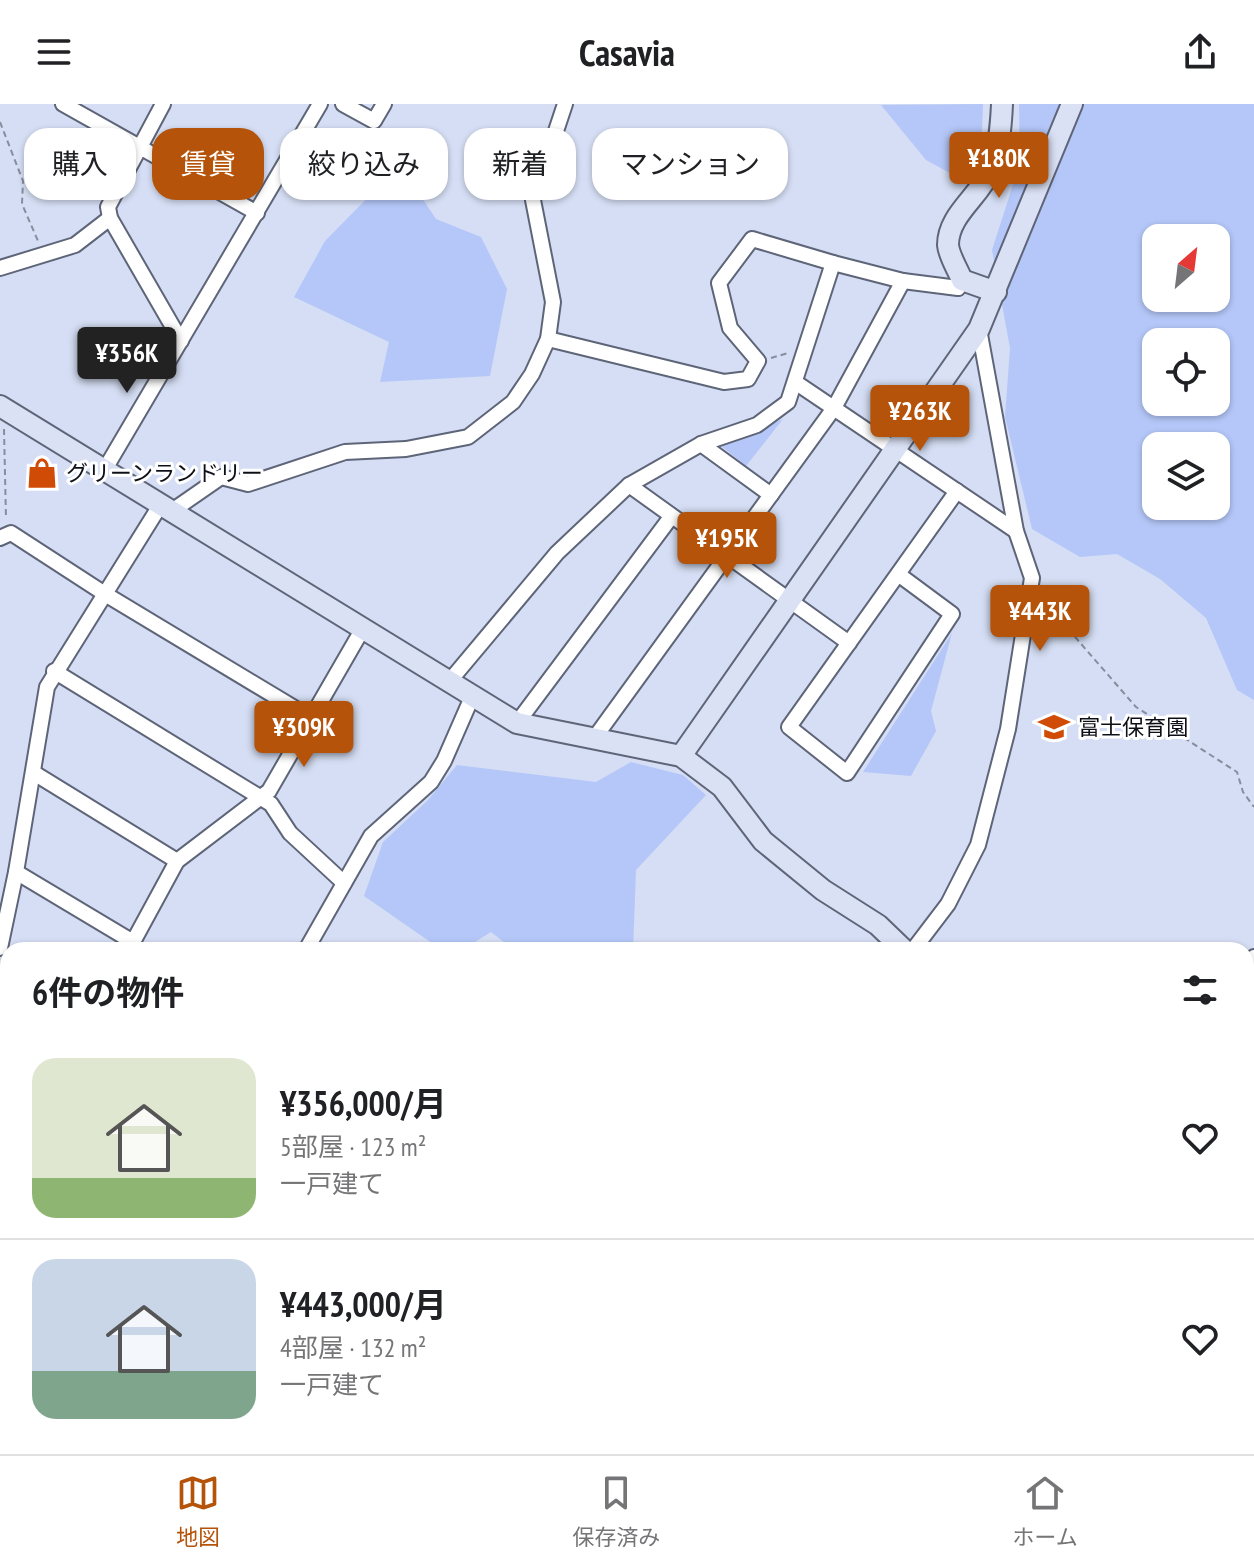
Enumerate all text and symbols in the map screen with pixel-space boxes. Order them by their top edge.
text: Casavia [579,29,675,76]
icon: menu [32,30,76,74]
icon: share [1178,30,1222,74]
chip: 購入 [24,128,136,200]
chip: 賃貸 [152,128,264,200]
chip: 絞り込み [280,128,448,200]
chip: 新着 [464,128,576,200]
chip: マンション [592,128,788,200]
pin: ¥180K [943,132,1055,200]
text: ¥180K [967,141,1031,174]
north arrow [1142,224,1230,312]
map controls [1142,224,1230,520]
pin: ¥356K [71,327,183,395]
button: locate [1142,328,1230,416]
text: ¥356K [95,336,159,369]
pin: ¥263K [864,385,976,453]
text: ¥263K [888,394,952,427]
button: layers [1142,432,1230,520]
shop icon: グリーンランドリー [25,456,59,490]
place label: グリーンランドリー [66,459,263,487]
pin: ¥195K [671,512,783,580]
text: ¥195K [695,521,759,554]
pin: ¥443K [984,585,1096,653]
text: ¥443K [1008,594,1072,627]
pin: ¥309K [248,701,360,769]
text: ¥309K [272,710,336,743]
school or university icon: 富士保育園 [1037,710,1071,744]
place label: 富士保育園 [1078,713,1188,741]
icon: filters [1178,968,1222,1012]
text: 6件の物件 [32,970,184,1014]
text: ¥356,000/月 [280,1081,447,1125]
icon: home [96,1090,192,1186]
icon: heart [1178,1116,1222,1160]
text: 5部屋 · 123 m² [280,1130,426,1163]
text: 一戸建て [280,1167,384,1200]
text: ¥443,000/月 [280,1282,447,1326]
icon: home [96,1291,192,1387]
icon: heart [1178,1317,1222,1361]
text: 4部屋 · 132 m² [280,1331,426,1364]
text: 一戸建て [280,1368,384,1401]
tab: 地図 [176,1471,220,1551]
tab: 保存済み [572,1471,660,1551]
tab: ホーム [1013,1471,1078,1551]

